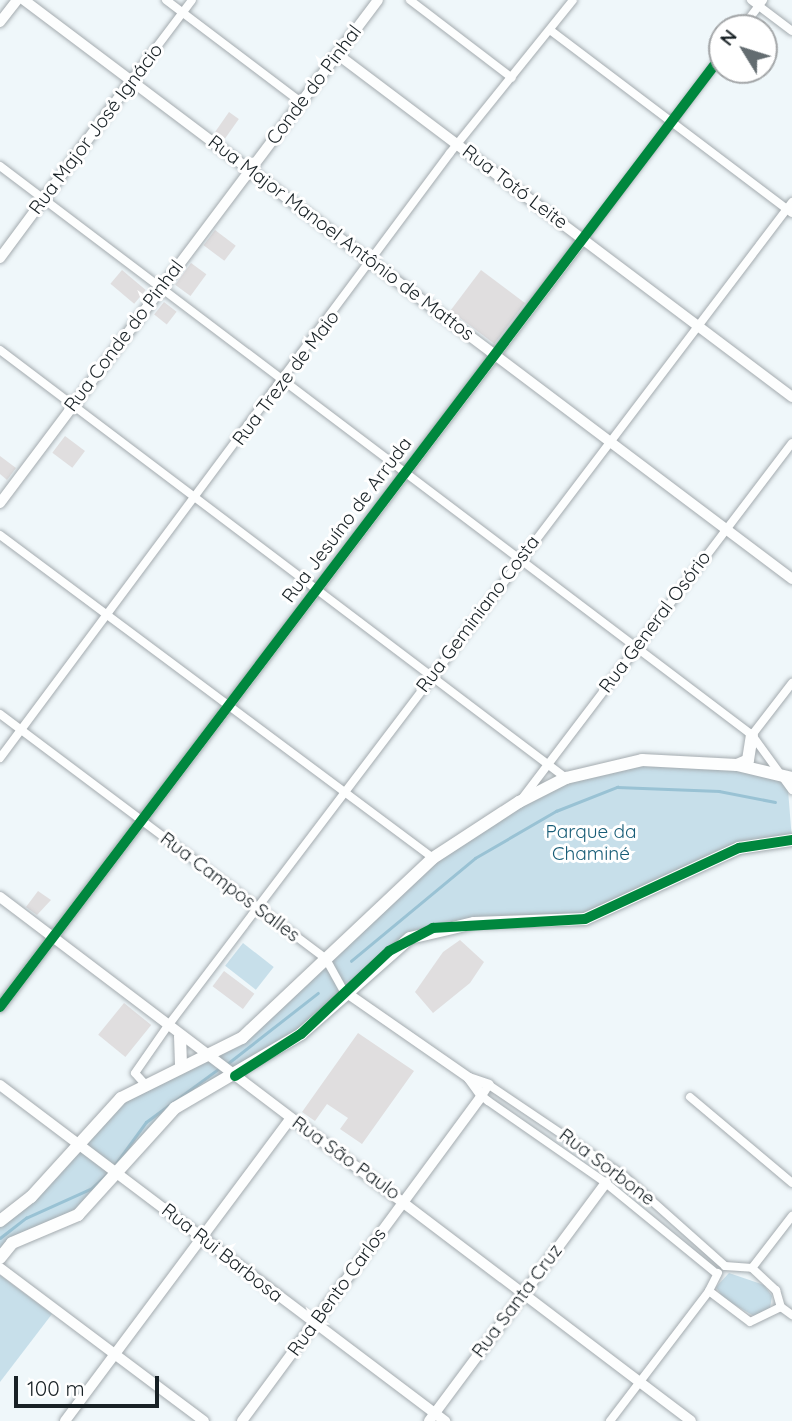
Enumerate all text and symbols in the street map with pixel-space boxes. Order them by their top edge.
north arrow [708,14,778,84]
street label: Conde do Pinhal [262,21,366,149]
text: N [714,24,742,50]
street label: Rua Major José Ignácio [24,39,168,219]
street label: Rua Major Manoel Antônio de Mattos [204,130,478,346]
street label: Rua Totó Leite [458,140,572,234]
street label: Rua Conde do Pinhal [60,256,188,416]
street label: Rua Treze de Maio [228,306,344,450]
street label: Rua Jesuíno de Arruda [277,433,417,607]
street label: Rua Geminiano Costa [412,531,544,697]
street label: Rua General Osório [594,547,716,697]
park label: Parque da Chaminé [546,821,636,865]
street label: Rua Campos Salles [156,827,304,947]
street label: Rua São Paulo [288,1111,404,1205]
street label: Rua Sorbone [555,1124,659,1210]
street label: Rua Rui Barbosa [157,1199,287,1307]
street label: Rua Bento Carlos [283,1223,391,1361]
street label: Rua Santa Cruz [467,1240,567,1362]
scale bar [18,1362,163,1406]
text: 100 m [27,1375,85,1401]

